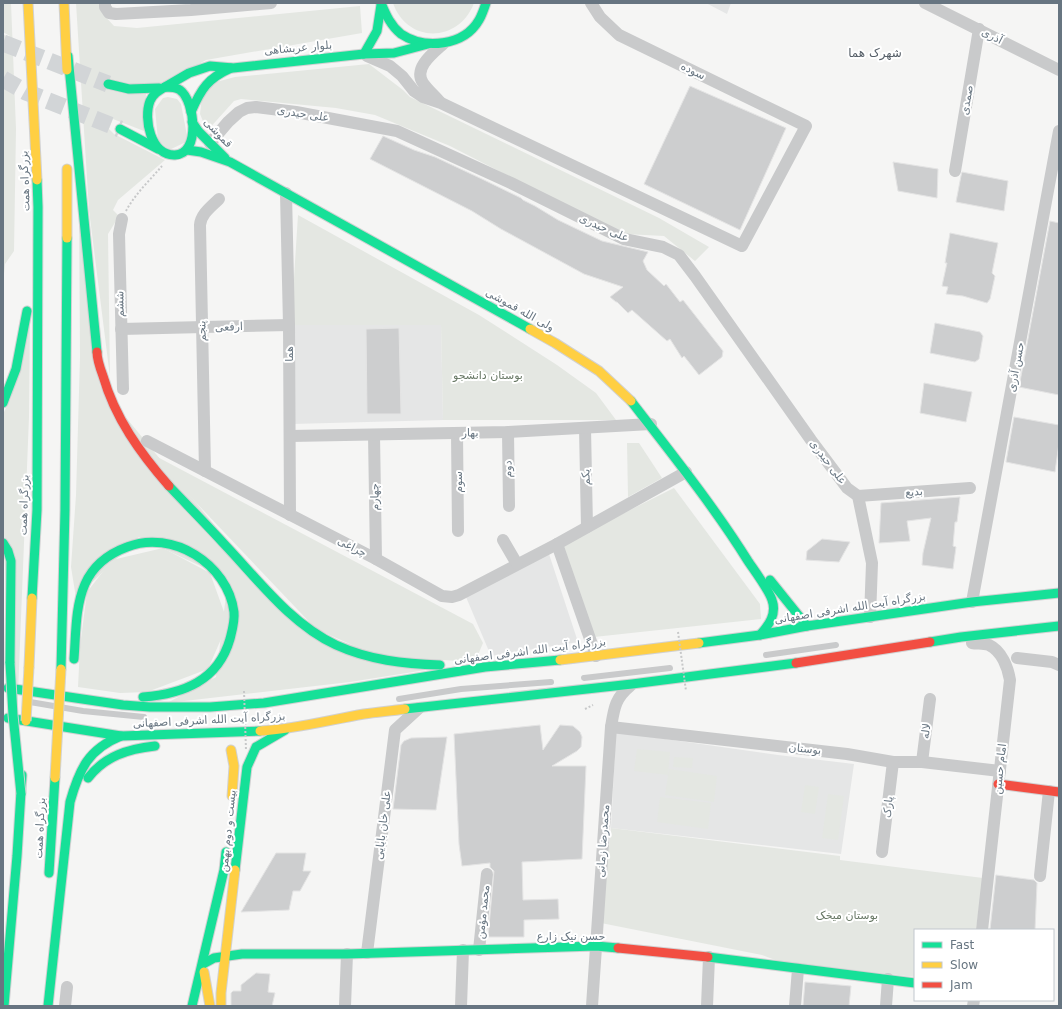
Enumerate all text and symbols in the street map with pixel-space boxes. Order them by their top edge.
street label: آذری [979,24,1006,47]
street label: بلوار عربشاهی [264,39,332,57]
district label: شهرک هما [848,46,902,61]
street label: سوده [679,60,707,82]
street label: صمدی [958,84,976,116]
street label: علی حیدری [276,103,330,125]
street label: قموشی [201,116,235,150]
street label: بزرگراه همت [17,150,33,212]
street label: علی حیدری [577,211,631,245]
street label: ولی الله قموشی [483,286,557,334]
street label: ششم [113,291,127,317]
street label: پنجم [195,320,209,342]
street label: ارفعی [215,320,243,334]
street label: حسن آذری [1004,341,1027,393]
street label: هما [283,346,296,362]
park label: بوستان دانشجو [452,369,523,382]
street label: بهار [460,426,479,440]
street label: علی حیدری [807,437,849,487]
street label: دوم [501,460,515,478]
street label: یکم [579,469,593,485]
street label: سوم [452,471,465,493]
street label: بزرگراه همت [16,474,32,536]
street label: چهارم [368,483,382,511]
street label: بدیع [905,485,923,499]
street label: چراغی [335,534,369,560]
street label: بزرگراه آیت الله اشرفی اصفهانی [773,589,926,626]
street label: بزرگراه آیت الله اشرفی اصفهانی [453,634,607,667]
street label: بزرگراه آیت الله اشرفی اصفهانی [132,709,286,730]
street label: لاله [919,723,933,739]
street label: بوستان [788,741,822,757]
street label: امام حسین [991,743,1009,795]
street label: بیست و دوم بهمن [217,789,239,873]
street label: علی خان بابایی [372,790,394,860]
street label: پارک [880,795,896,819]
street label: بزرگراه همت [32,797,48,859]
street label: محمدرضا زمانی [594,804,612,878]
street label: محمد مؤمن [474,884,492,940]
park label: بوستان میخک [816,909,878,922]
legend [914,929,1054,1001]
street label: حسن نیک زارع [537,930,605,943]
text: Fast [950,938,974,952]
text: Slow [950,958,978,972]
text: Jam [949,978,973,992]

